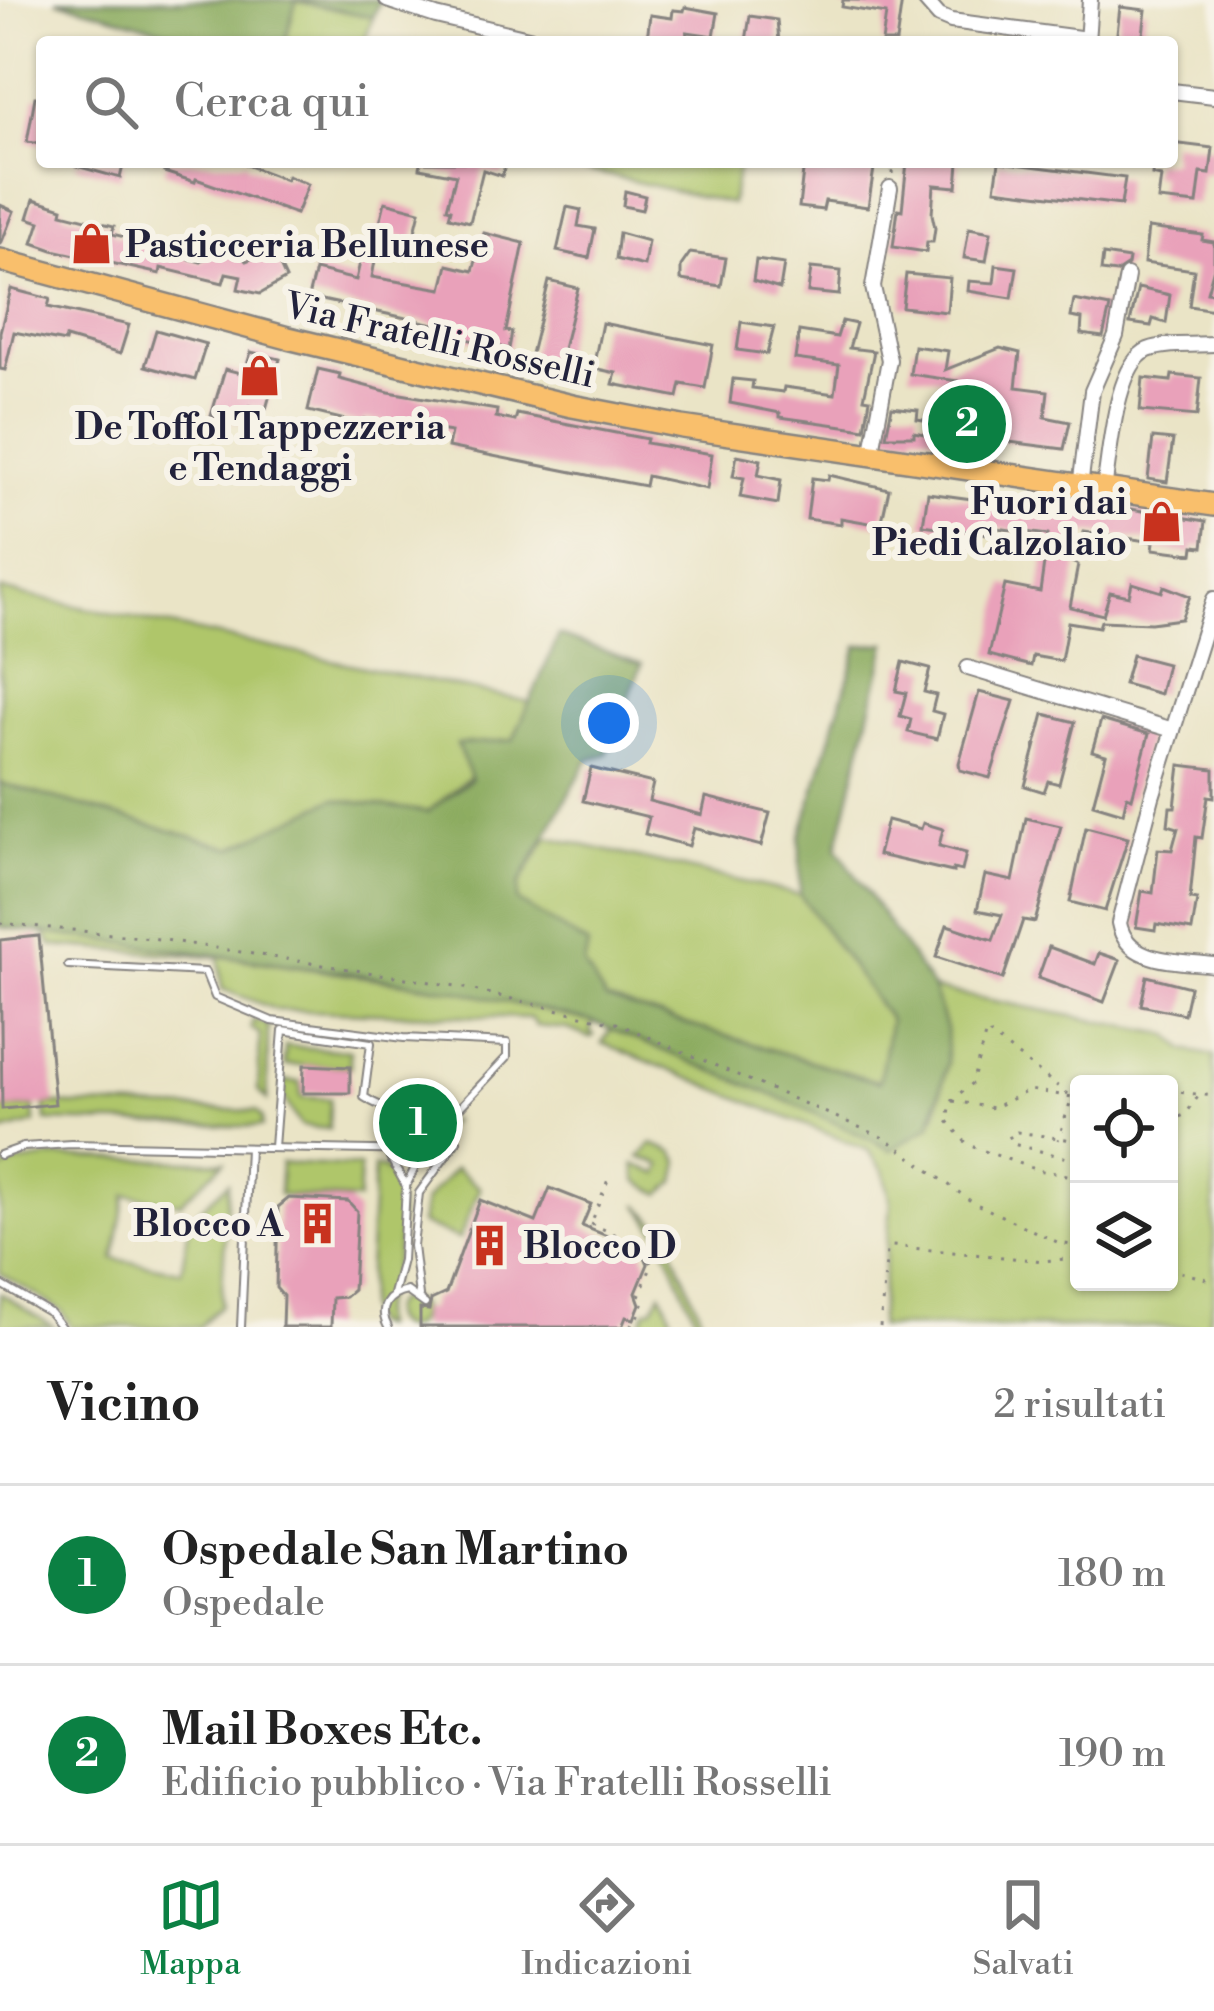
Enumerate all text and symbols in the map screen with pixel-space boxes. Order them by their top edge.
search box [36,36,1178,168]
icon: search [78,69,144,135]
text: Cerca qui [174,74,370,131]
shop icon: Pasticceria Bellunese [68,221,114,267]
place label: Pasticceria Bellunese [125,224,489,269]
street label: Via Fratelli Rosselli [279,284,599,399]
shop icon: De Toffol Tappezzeria e Tendaggi [237,353,283,399]
pin: 2 [928,379,1006,469]
place label: De Toffol Tappezzeria e Tendaggi [75,406,446,492]
place label: Fuori dai Piedi Calzolaio [872,481,1127,567]
shop icon: Fuori dai Piedi Calzolaio [1138,499,1184,545]
your location [579,693,639,753]
map controls [1070,1075,1178,1291]
button: locate [1070,1075,1178,1183]
pin: 1 [379,1078,457,1168]
button: layers [1070,1183,1178,1291]
building icon: Blocco A [294,1200,340,1246]
place label: Blocco A [133,1203,284,1248]
building icon: Blocco D [466,1222,512,1268]
place label: Blocco D [523,1225,676,1270]
text: Vicino [48,1373,201,1437]
text: 2 risultati [994,1381,1166,1430]
text: Ospedale San Martino [162,1522,629,1579]
text: 1 [78,1550,96,1599]
text: 180 m [1058,1550,1166,1599]
text: Ospedale [162,1579,325,1628]
text: Mail Boxes Etc. [162,1702,482,1759]
text: 2 [75,1730,99,1779]
text: 190 m [1059,1730,1166,1779]
text: Edificio pubblico · Via Fratelli Rosselli [162,1759,832,1808]
tab: Mappa [140,1872,241,1985]
tab: Indicazioni [521,1872,692,1985]
tab: Salvati [973,1872,1074,1985]

